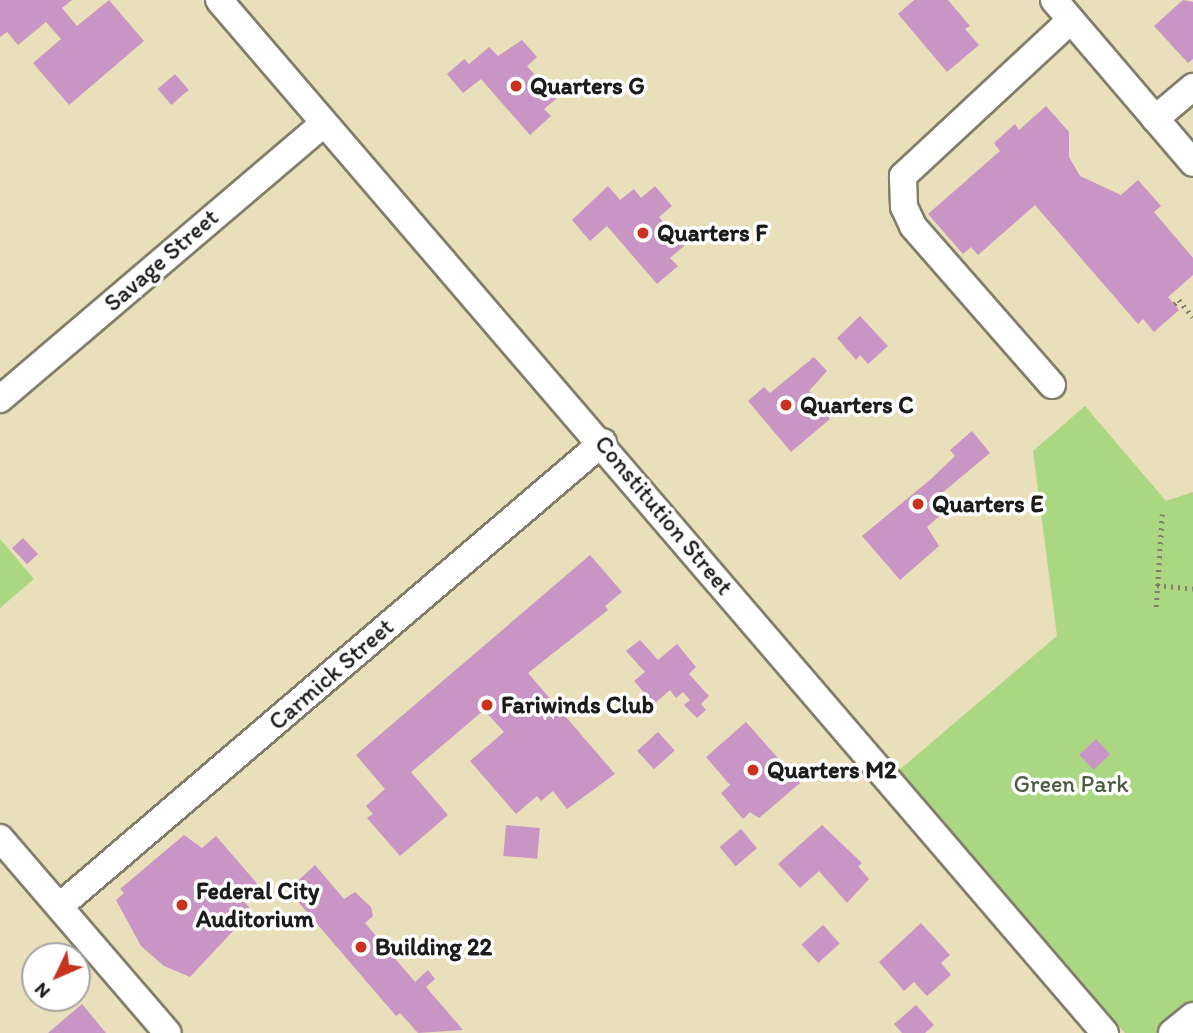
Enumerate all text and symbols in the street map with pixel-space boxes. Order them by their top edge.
place label: Quarters G [530,72,645,100]
marker: Quarters G [508,78,524,94]
street label: Savage Street [98,203,224,317]
place label: Quarters F [657,219,767,247]
marker: Quarters F [635,225,651,241]
place label: Quarters C [800,391,914,419]
marker: Quarters C [778,397,794,413]
street label: Constitution Street [589,429,739,601]
place label: Quarters E [932,490,1043,518]
marker: Quarters E [910,496,926,512]
street label: Carmick Street [263,612,399,736]
place label: Fariwinds Club [501,691,654,719]
marker: Fariwinds Club [479,697,495,713]
place label: Quarters M2 [767,756,897,784]
marker: Quarters M2 [745,762,761,778]
park label: Green Park [1014,770,1128,798]
place label: Federal City Auditorium [196,877,319,933]
marker: Federal City Auditorium [174,897,190,913]
place label: Building 22 [375,933,492,961]
marker: Building 22 [353,939,369,955]
north arrow [21,942,91,1012]
text: N [29,978,55,1003]

